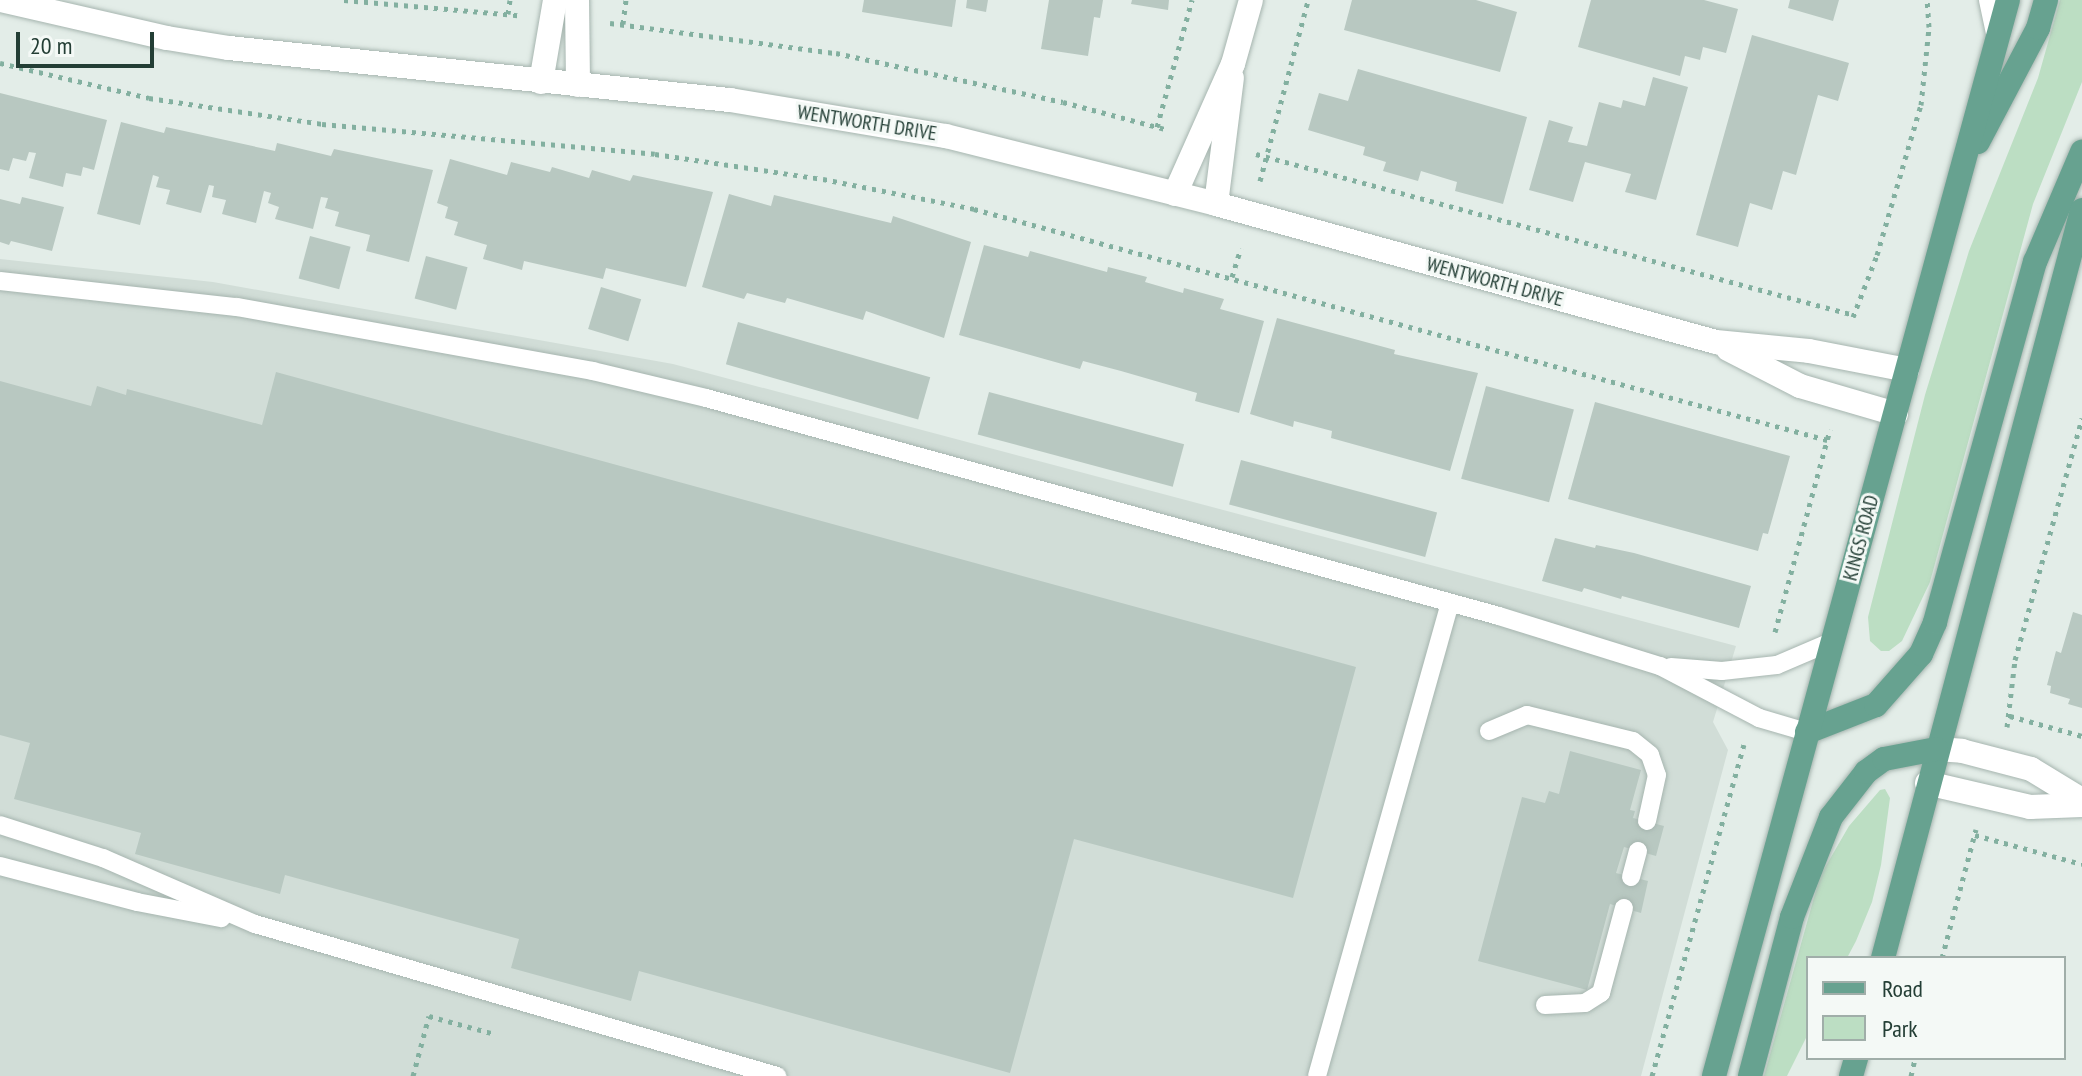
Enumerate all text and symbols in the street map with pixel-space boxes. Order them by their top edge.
scale bar [20,16,158,66]
text: 20 m [30,30,72,61]
street label: WENTWORTH DRIVE [796,100,938,146]
street label: WENTWORTH DRIVE [1424,252,1566,312]
street label: KINGS ROAD [1838,493,1884,583]
legend [1806,956,2066,1060]
text: Road [1882,973,1923,1004]
text: Park [1882,1013,1918,1044]

